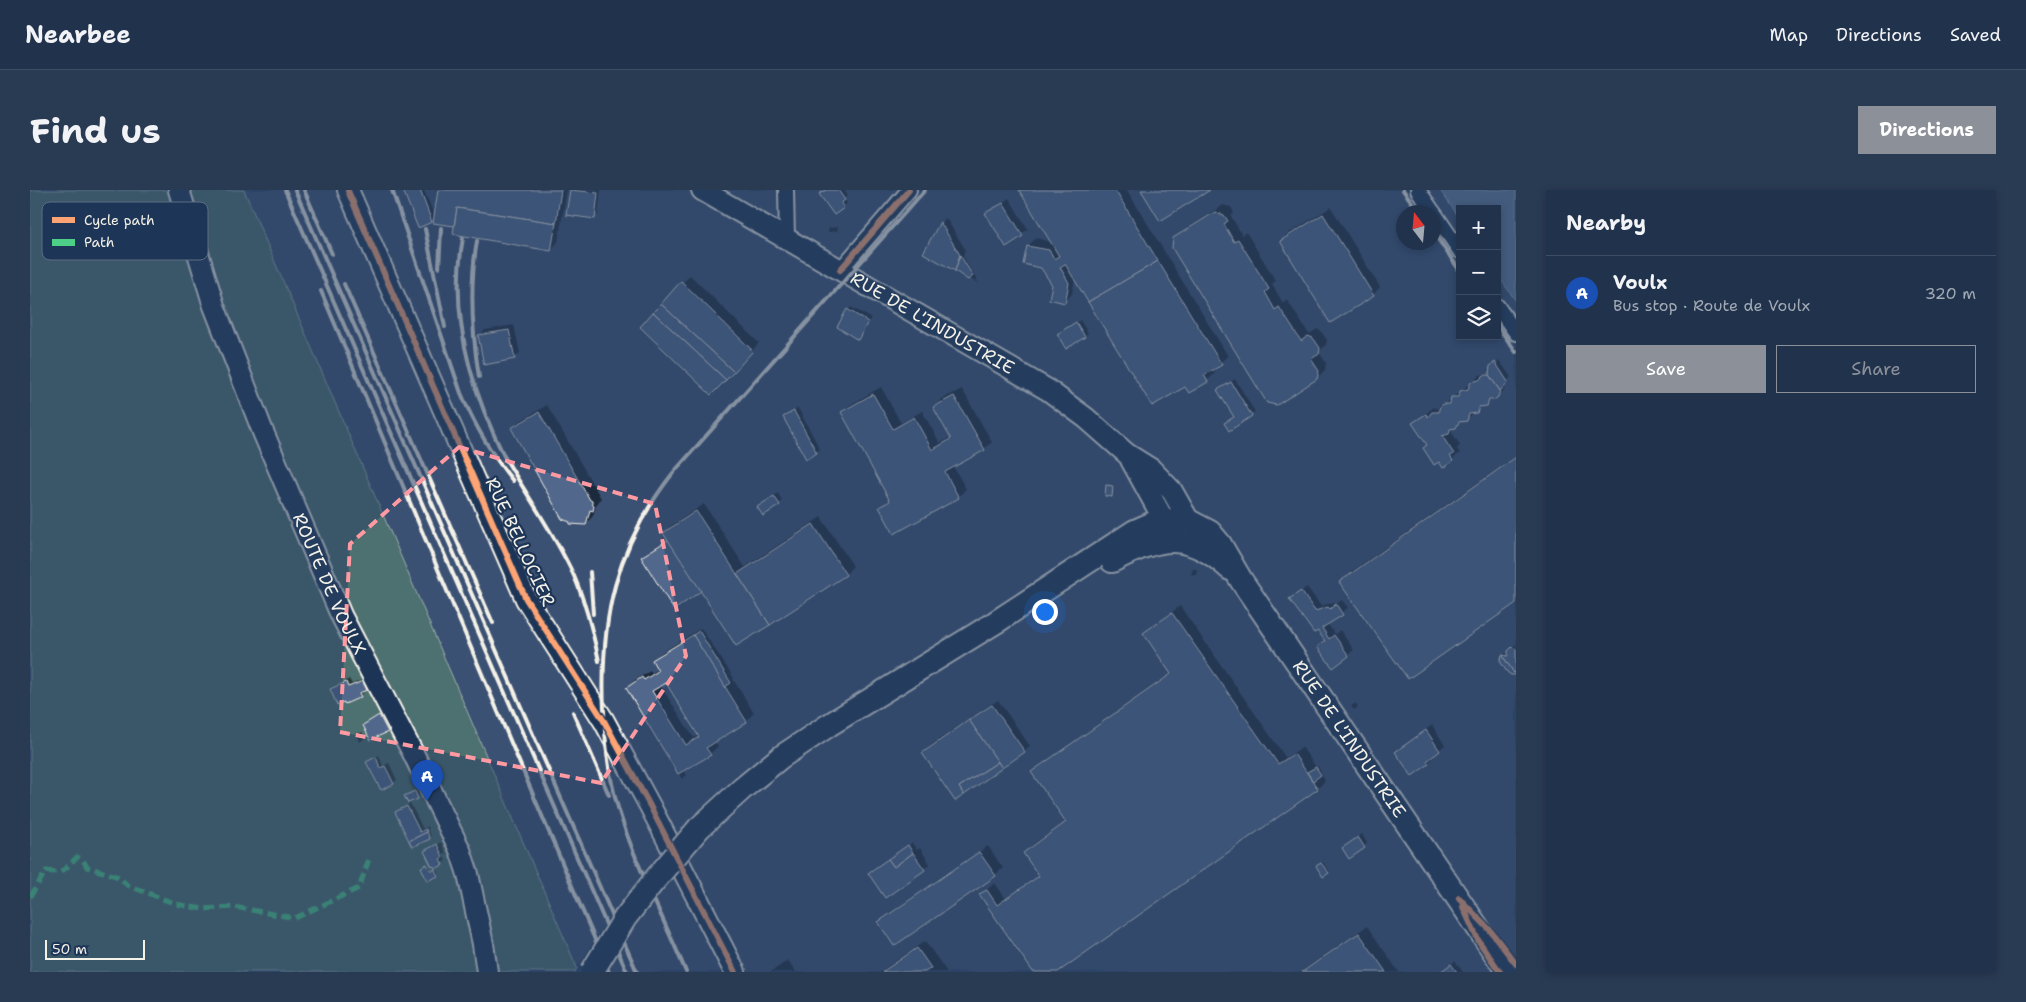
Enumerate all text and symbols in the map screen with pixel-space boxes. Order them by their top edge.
text: Nearbee [25,19,131,51]
text: Map [1770,23,1808,47]
text: Directions [1836,23,1922,47]
text: Saved [1950,23,2001,47]
button: Directions [1858,106,1996,154]
text: Find us [30,107,161,154]
legend [42,202,208,260]
north arrow [1396,205,1441,250]
map controls [1456,205,1501,340]
button: + [1456,205,1501,250]
text: Nearby [1566,209,1646,237]
text: Cycle path [84,211,155,229]
text: Path [84,233,115,251]
button: − [1456,250,1501,295]
street label: RUE DE L'INDUSTRIE [846,266,1019,380]
text: Voulx [1613,270,1667,295]
text: A [1576,283,1588,304]
text: 320 m [1925,283,1976,304]
button: layers [1456,295,1501,340]
text: Bus stop · Route de Voulx [1613,295,1810,316]
button: Save [1566,345,1766,393]
button: Share [1776,345,1976,393]
street label: RUE BELLOCIER [480,474,560,610]
street label: ROUTE DE VOULX [287,509,372,659]
your location [1032,599,1058,625]
street label: RUE DE L'INDUSTRIE [1287,656,1411,822]
pin: A [411,760,443,801]
scale bar [45,937,145,960]
text: 50 m [52,940,87,958]

